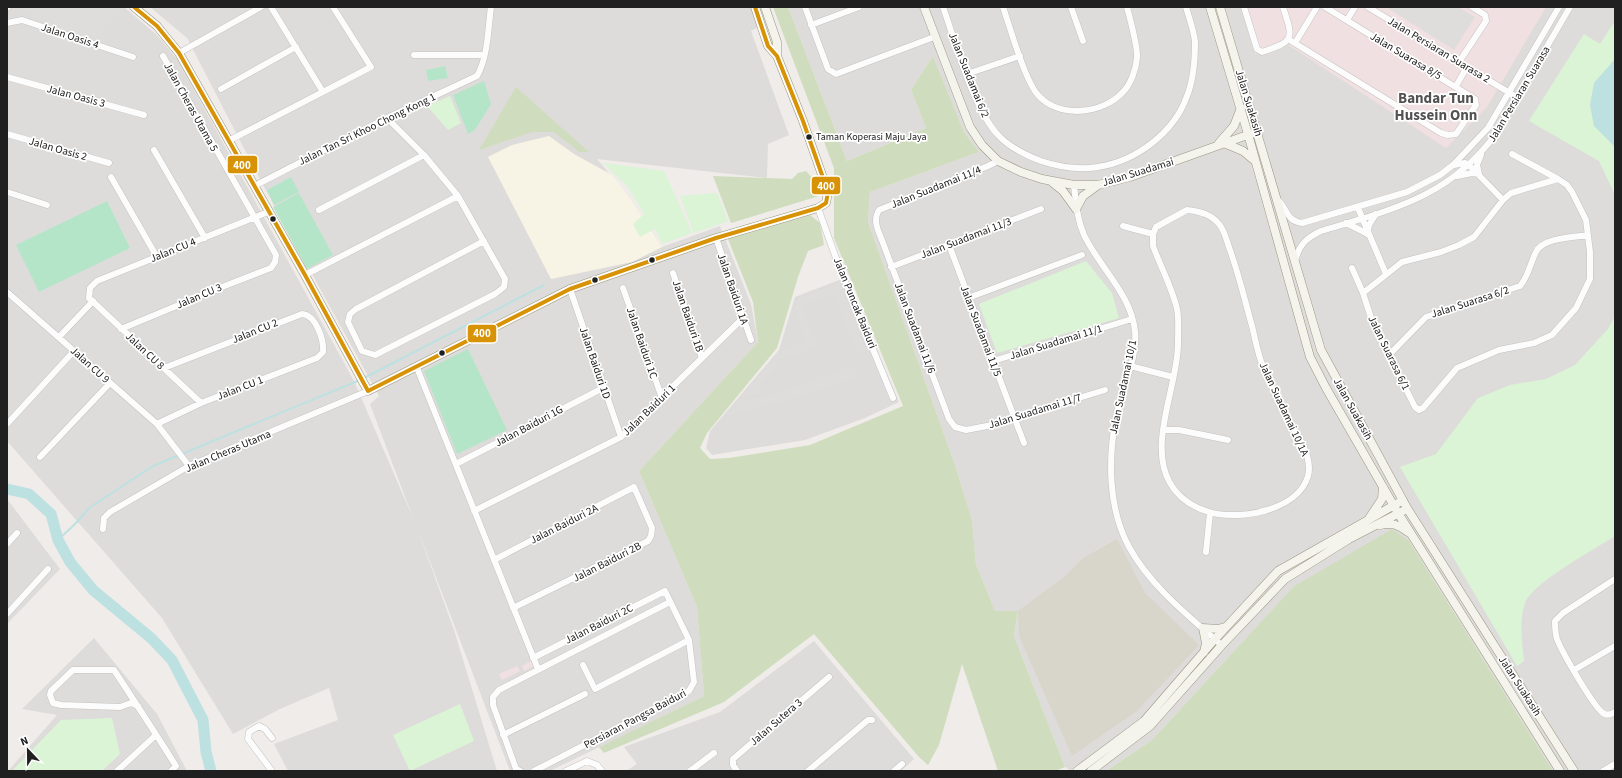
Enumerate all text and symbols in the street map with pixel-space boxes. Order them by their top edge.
street label: Jalan Persiaran Suarasa 2 [1385,13,1493,87]
street label: Jalan Oasis 4 [39,20,101,53]
street label: Jalan Suarasa 8/5 [1367,29,1445,83]
street label: Jalan Suadamai 6/2 [945,30,993,120]
street label: Jalan Persiaran Suarasa [1484,43,1554,145]
street label: Jalan Cheras Utama 5 [160,60,222,154]
street label: Jalan Suakasih [1232,68,1266,138]
street label: Jalan Oasis 3 [45,81,107,111]
district label: Bandar Tun Hussein Onn [1395,88,1477,126]
street label: Jalan Tan Sri Khoo Chong Kong 1 [296,89,438,169]
place label: Taman Koperasi Maju Jaya [816,130,927,144]
marker: Taman Koperasi Maju Jaya [804,132,814,142]
street label: Jalan Oasis 2 [27,134,89,164]
street label: Jalan Suadamai [1101,154,1175,190]
line badge: 400 [227,155,258,174]
text: 400 [233,158,251,173]
street label: Jalan Suadamai 11/4 [889,162,984,212]
line badge: 400 [811,176,841,195]
text: 400 [817,179,835,194]
unlabelled marker [268,214,278,224]
street label: Jalan Suadamai 11/3 [918,214,1014,262]
street label: Jalan CU 4 [148,234,199,266]
street label: Jalan Baiduri 1A [714,251,752,327]
unlabelled marker [647,255,657,265]
street label: Jalan Puncak Baiduri [830,255,880,351]
unlabelled marker [590,275,600,285]
street label: Jalan Baiduri 1B [669,278,707,354]
street label: Jalan CU 3 [174,280,224,312]
street label: Jalan Suadamai 11/6 [891,280,939,376]
street label: Jalan Suarasa 6/2 [1429,282,1511,322]
street label: Jalan Suadamai 11/5 [957,283,1005,379]
street label: Jalan Baiduri 1C [623,305,661,381]
street label: Jalan Suarasa 6/1 [1364,313,1414,393]
street label: Jalan CU 2 [230,315,280,347]
street label: Jalan Suadamai 11/1 [1008,321,1104,363]
line badge: 400 [467,324,497,343]
street label: Jalan Baiduri 1D [576,325,614,401]
text: 400 [473,326,491,341]
street label: Jalan CU 8 [122,329,168,373]
street label: Jalan Suadamai 10/1 [1106,338,1140,436]
street label: Jalan CU 9 [67,343,113,387]
unlabelled marker [437,348,447,358]
street label: Jalan Suadamai 10/1A [1256,360,1312,459]
street label: Jalan CU 1 [215,372,265,404]
street label: Jalan Suakasih [1330,375,1376,443]
street label: Jalan Baiduri 1 [619,381,679,439]
street label: Jalan Suadamai 11/7 [987,390,1083,432]
street label: Jalan Baiduri 1G [492,402,566,450]
street label: Jalan Cheras Utama [183,426,273,476]
street label: Jalan Baiduri 2A [527,500,601,548]
street label: Jalan Baiduri 2B [570,538,644,586]
street label: Jalan Baiduri 2C [562,600,636,648]
street label: Jalan Suakasih [1495,653,1545,719]
street label: Persiaran Pangsa Baiduri [581,686,689,752]
street label: Jalan Sutera 3 [747,695,805,749]
north arrow [8,730,48,770]
text: N [18,733,31,750]

